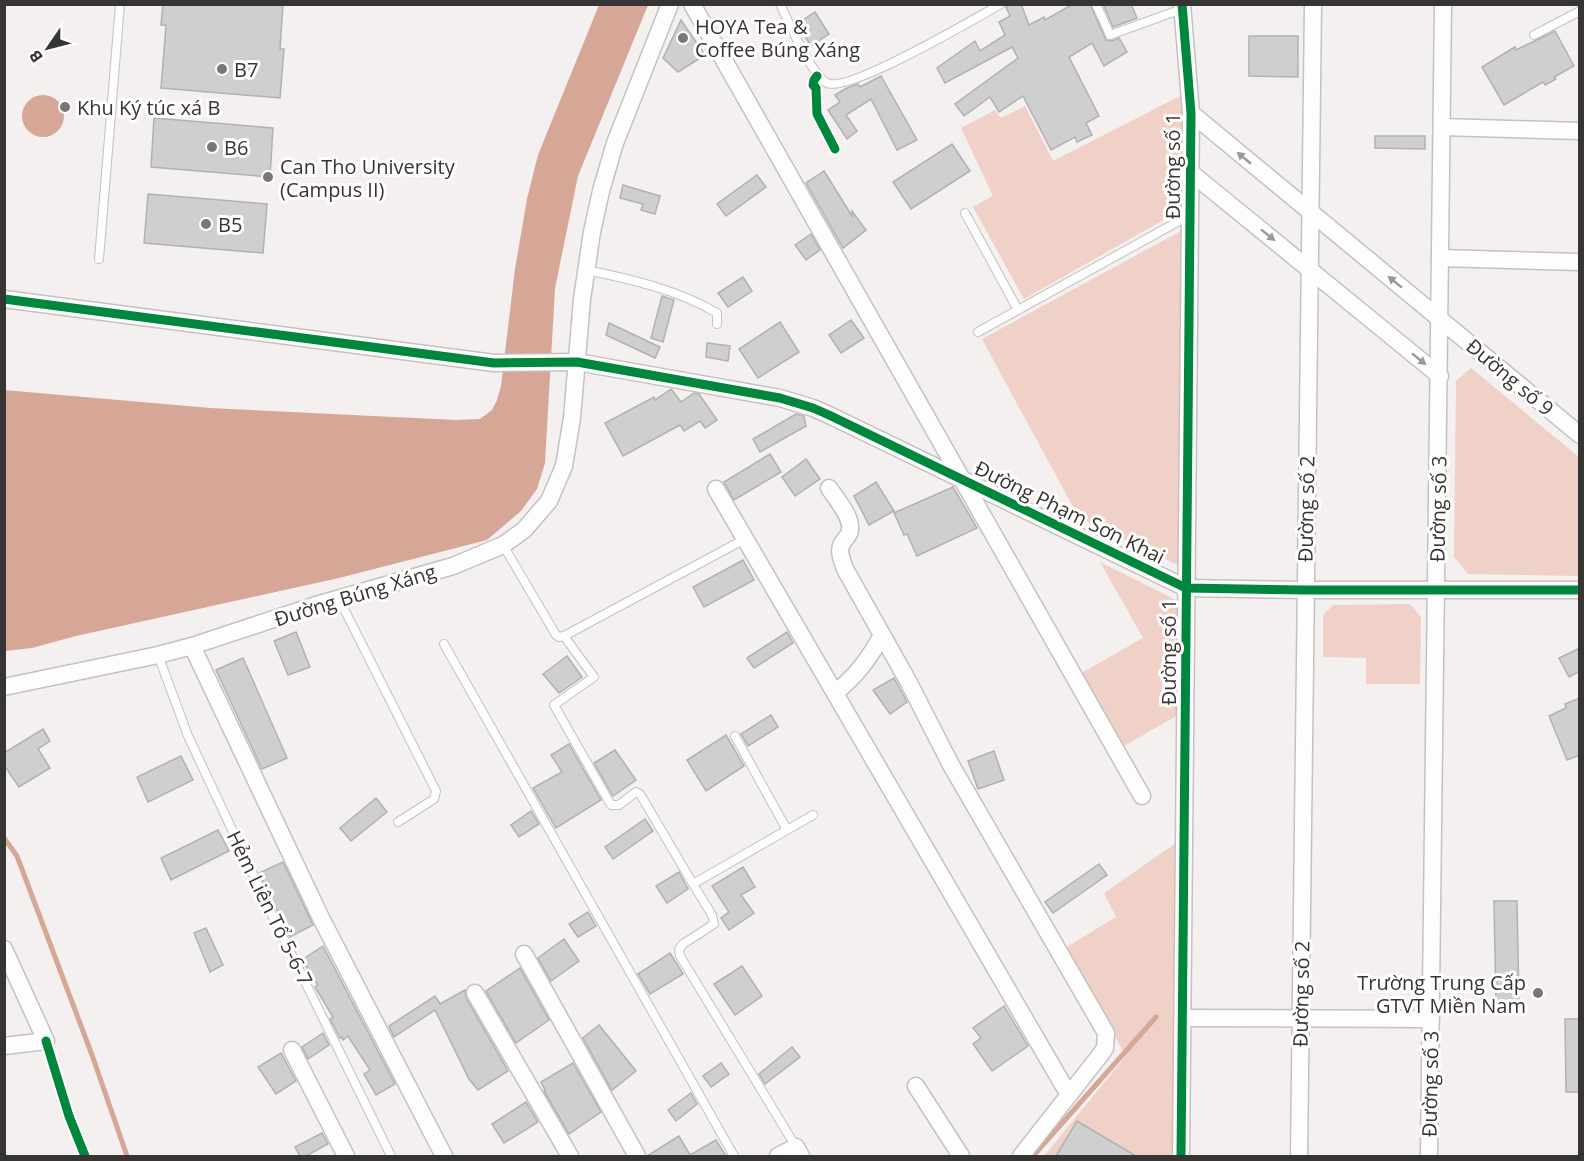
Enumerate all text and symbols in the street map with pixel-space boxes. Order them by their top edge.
place label: HOYA Tea & Coffee Búng Xáng [695,13,860,63]
north arrow [18,18,78,78]
marker: HOYA Tea & Coffee Búng Xáng [676,31,690,45]
text: B [24,46,48,67]
place label: B7 [234,56,258,83]
marker: B7 [215,62,229,76]
place label: Khu Ký túc xá B [77,94,220,121]
marker: Khu Ký túc xá B [58,100,72,114]
street label: Đường số 1 [1159,113,1186,219]
place label: B6 [224,134,248,161]
marker: B6 [205,140,219,154]
one-way arrow [1237,152,1252,165]
place label: Can Tho University (Campus II) [280,153,456,203]
marker: Can Tho University (Campus II) [261,170,275,184]
place label: B5 [218,211,242,238]
marker: B5 [199,217,213,231]
one-way arrow [1260,229,1276,242]
one-way arrow [1388,276,1403,289]
street label: Đường số 9 [1461,332,1559,422]
one-way arrow [1411,352,1426,365]
street label: Đường Phạm Sơn Khai [970,454,1170,570]
street label: Đường số 2 [1292,456,1320,562]
street label: Đường số 3 [1424,456,1452,562]
street label: Đường Búng Xáng [271,558,439,632]
street label: Đường số 1 [1155,599,1182,705]
street label: Hẻm Liên Tổ 5-6-7 [221,826,319,990]
street label: Đường số 2 [1287,941,1315,1047]
place label: Trường Trung Cấp GTVT Miền Nam [1357,969,1526,1019]
marker: Trường Trung Cấp GTVT Miền Nam [1531,986,1545,1000]
street label: Đường số 3 [1416,1031,1444,1137]

